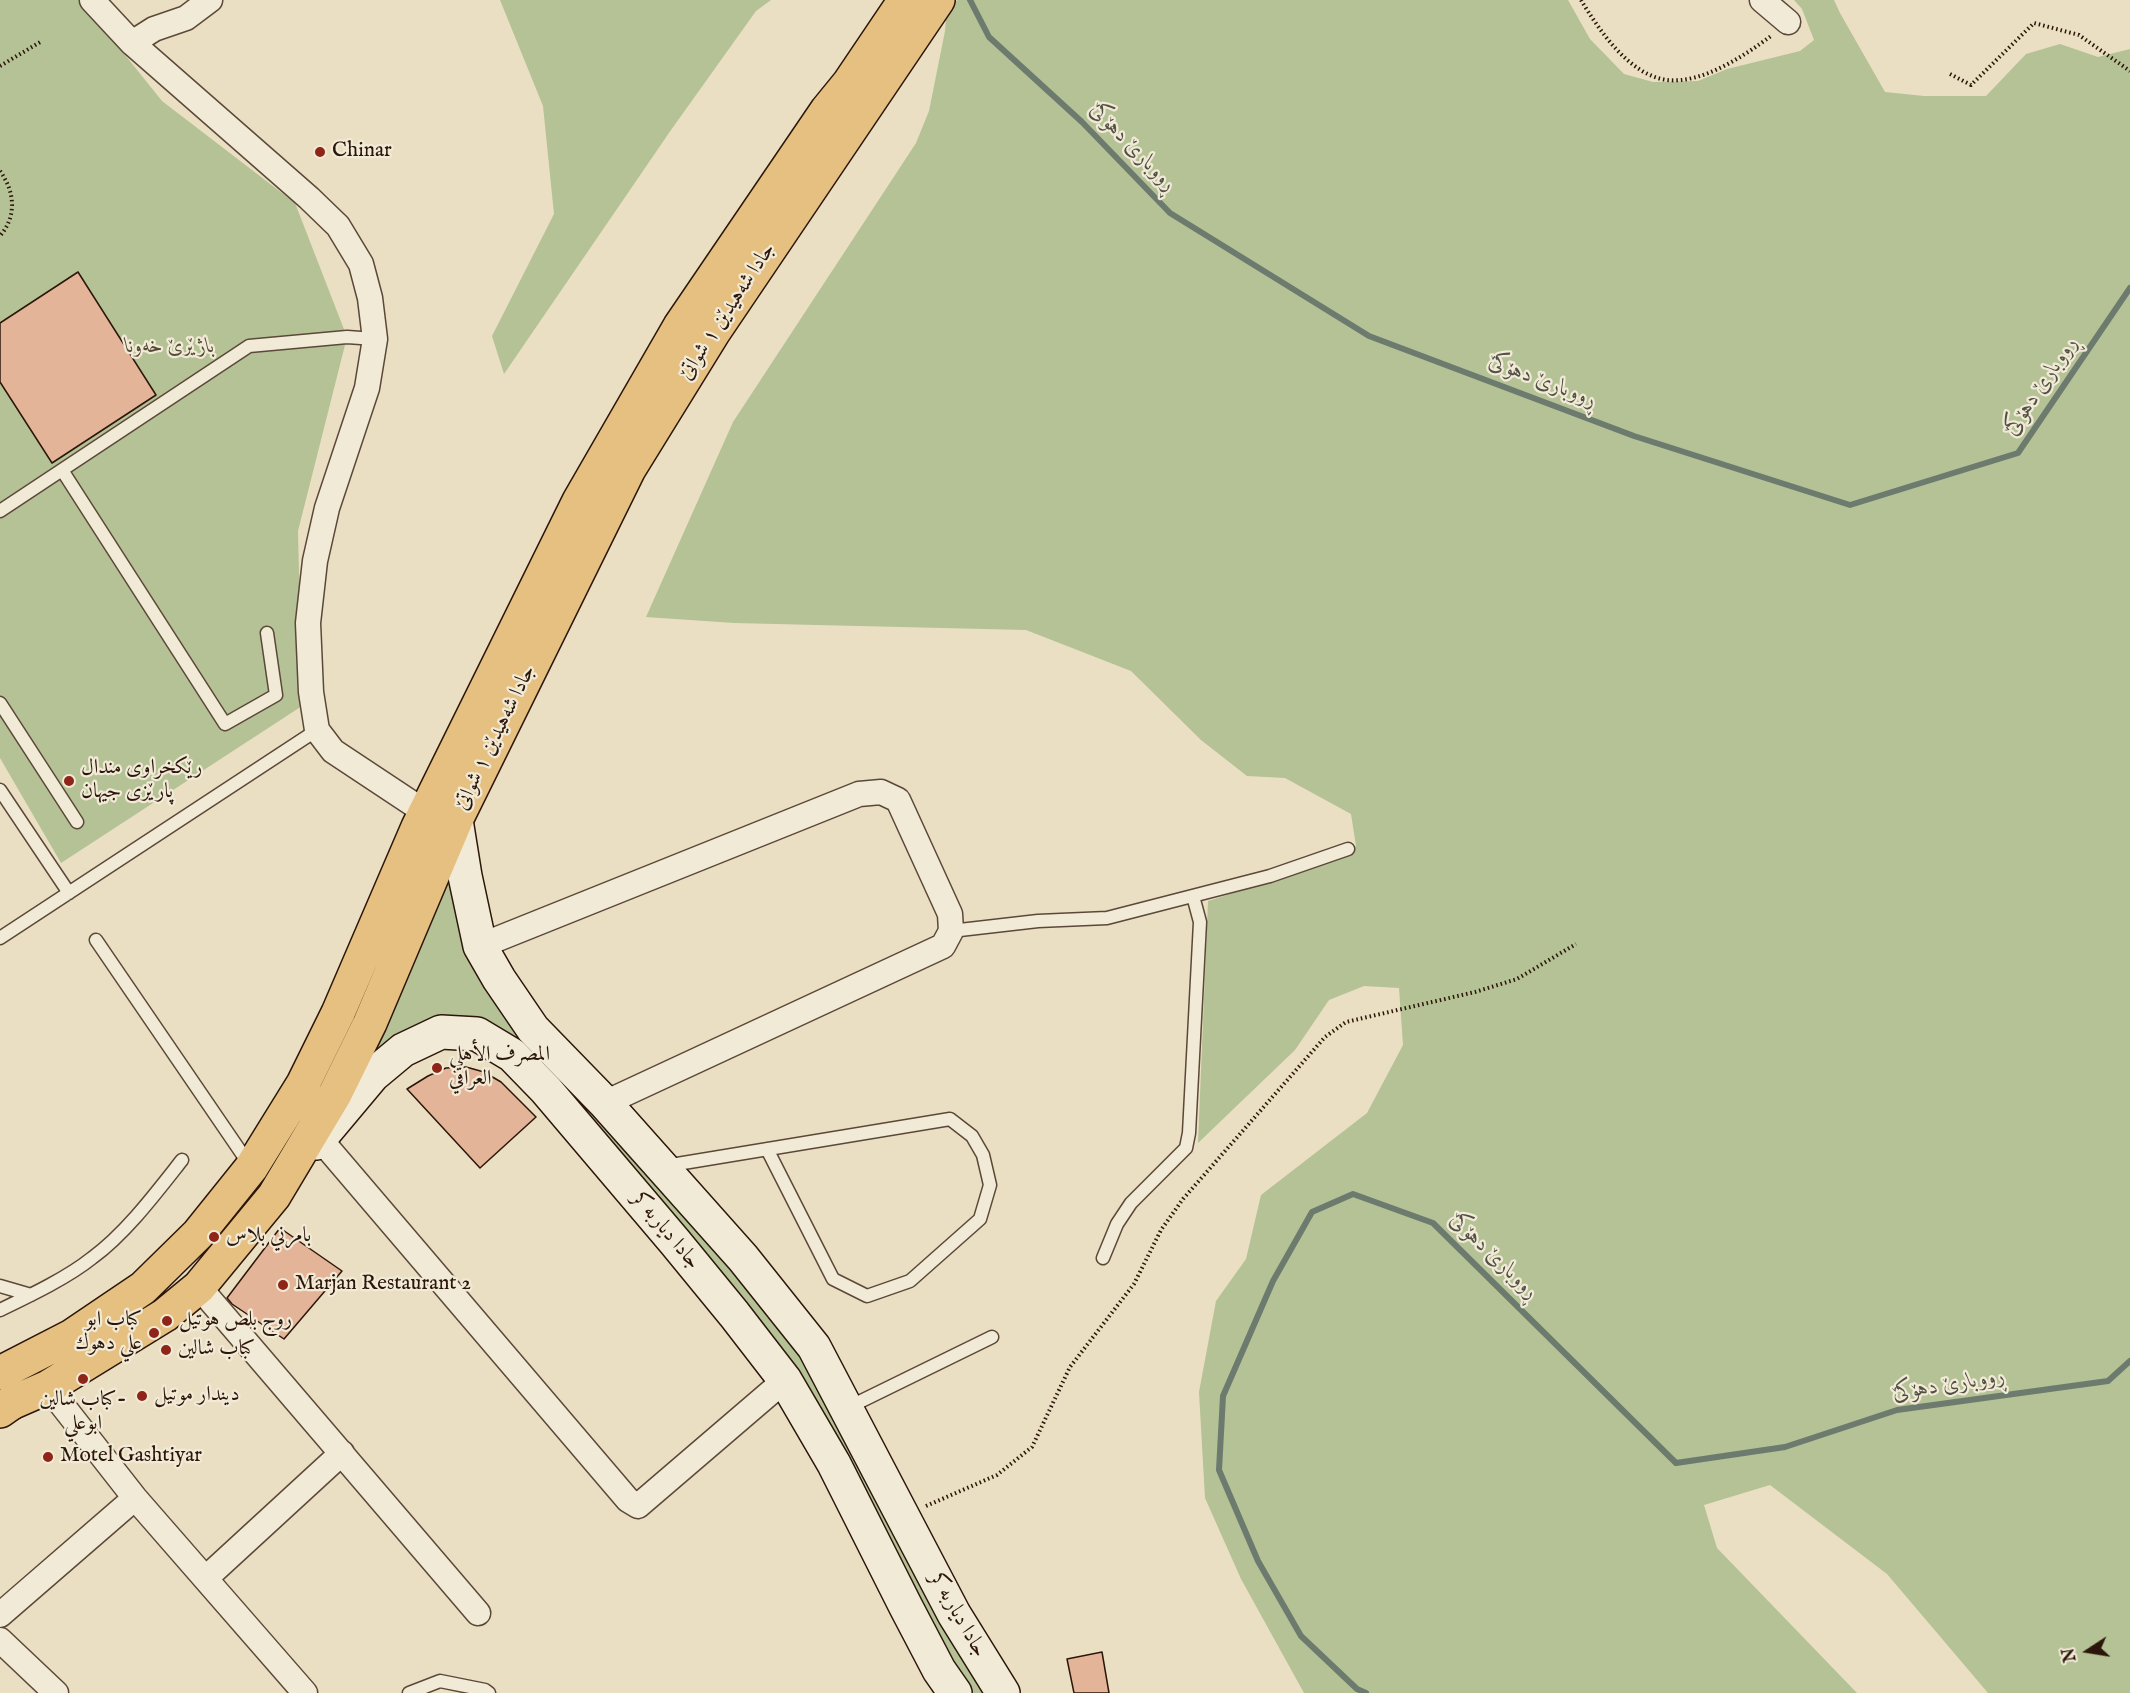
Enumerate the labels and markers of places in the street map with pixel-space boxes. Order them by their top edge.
place label: Chinar [332,139,392,165]
marker: Chinar [313,145,327,159]
place label: رێکخراوی مندال پارێزی جیهان [81,756,202,806]
marker: رێکخراوی مندال پارێزی جیهان [62,774,76,788]
place label: المصرف الأهلي العراقي [449,1043,550,1093]
marker: المصرف الأهلي العراقي [430,1061,444,1075]
place label: بامرني بلاس [226,1224,311,1250]
marker: بامرني بلاس [207,1230,221,1244]
place label: Marjan Restaurant 2 [295,1272,471,1298]
marker: Marjan Restaurant 2 [276,1278,290,1292]
place label: كباب ابو علي دهوك [75,1308,142,1358]
place label: روج بلص هوتيل [179,1308,292,1334]
marker: روج بلص هوتيل [160,1314,174,1328]
marker: كباب ابو علي دهوك [147,1326,161,1340]
place label: كباب شالين [178,1337,255,1363]
marker: كباب شالين [159,1343,173,1357]
marker: كباب شالين- ابوعلي [76,1372,90,1386]
place label: ديندار موتيل [154,1383,240,1409]
place label: كباب شالين- ابوعلي [40,1388,126,1438]
marker: ديندار موتيل [135,1389,149,1403]
place label: Motel Gashtiyar [60,1444,202,1470]
marker: Motel Gashtiyar [41,1450,55,1464]

